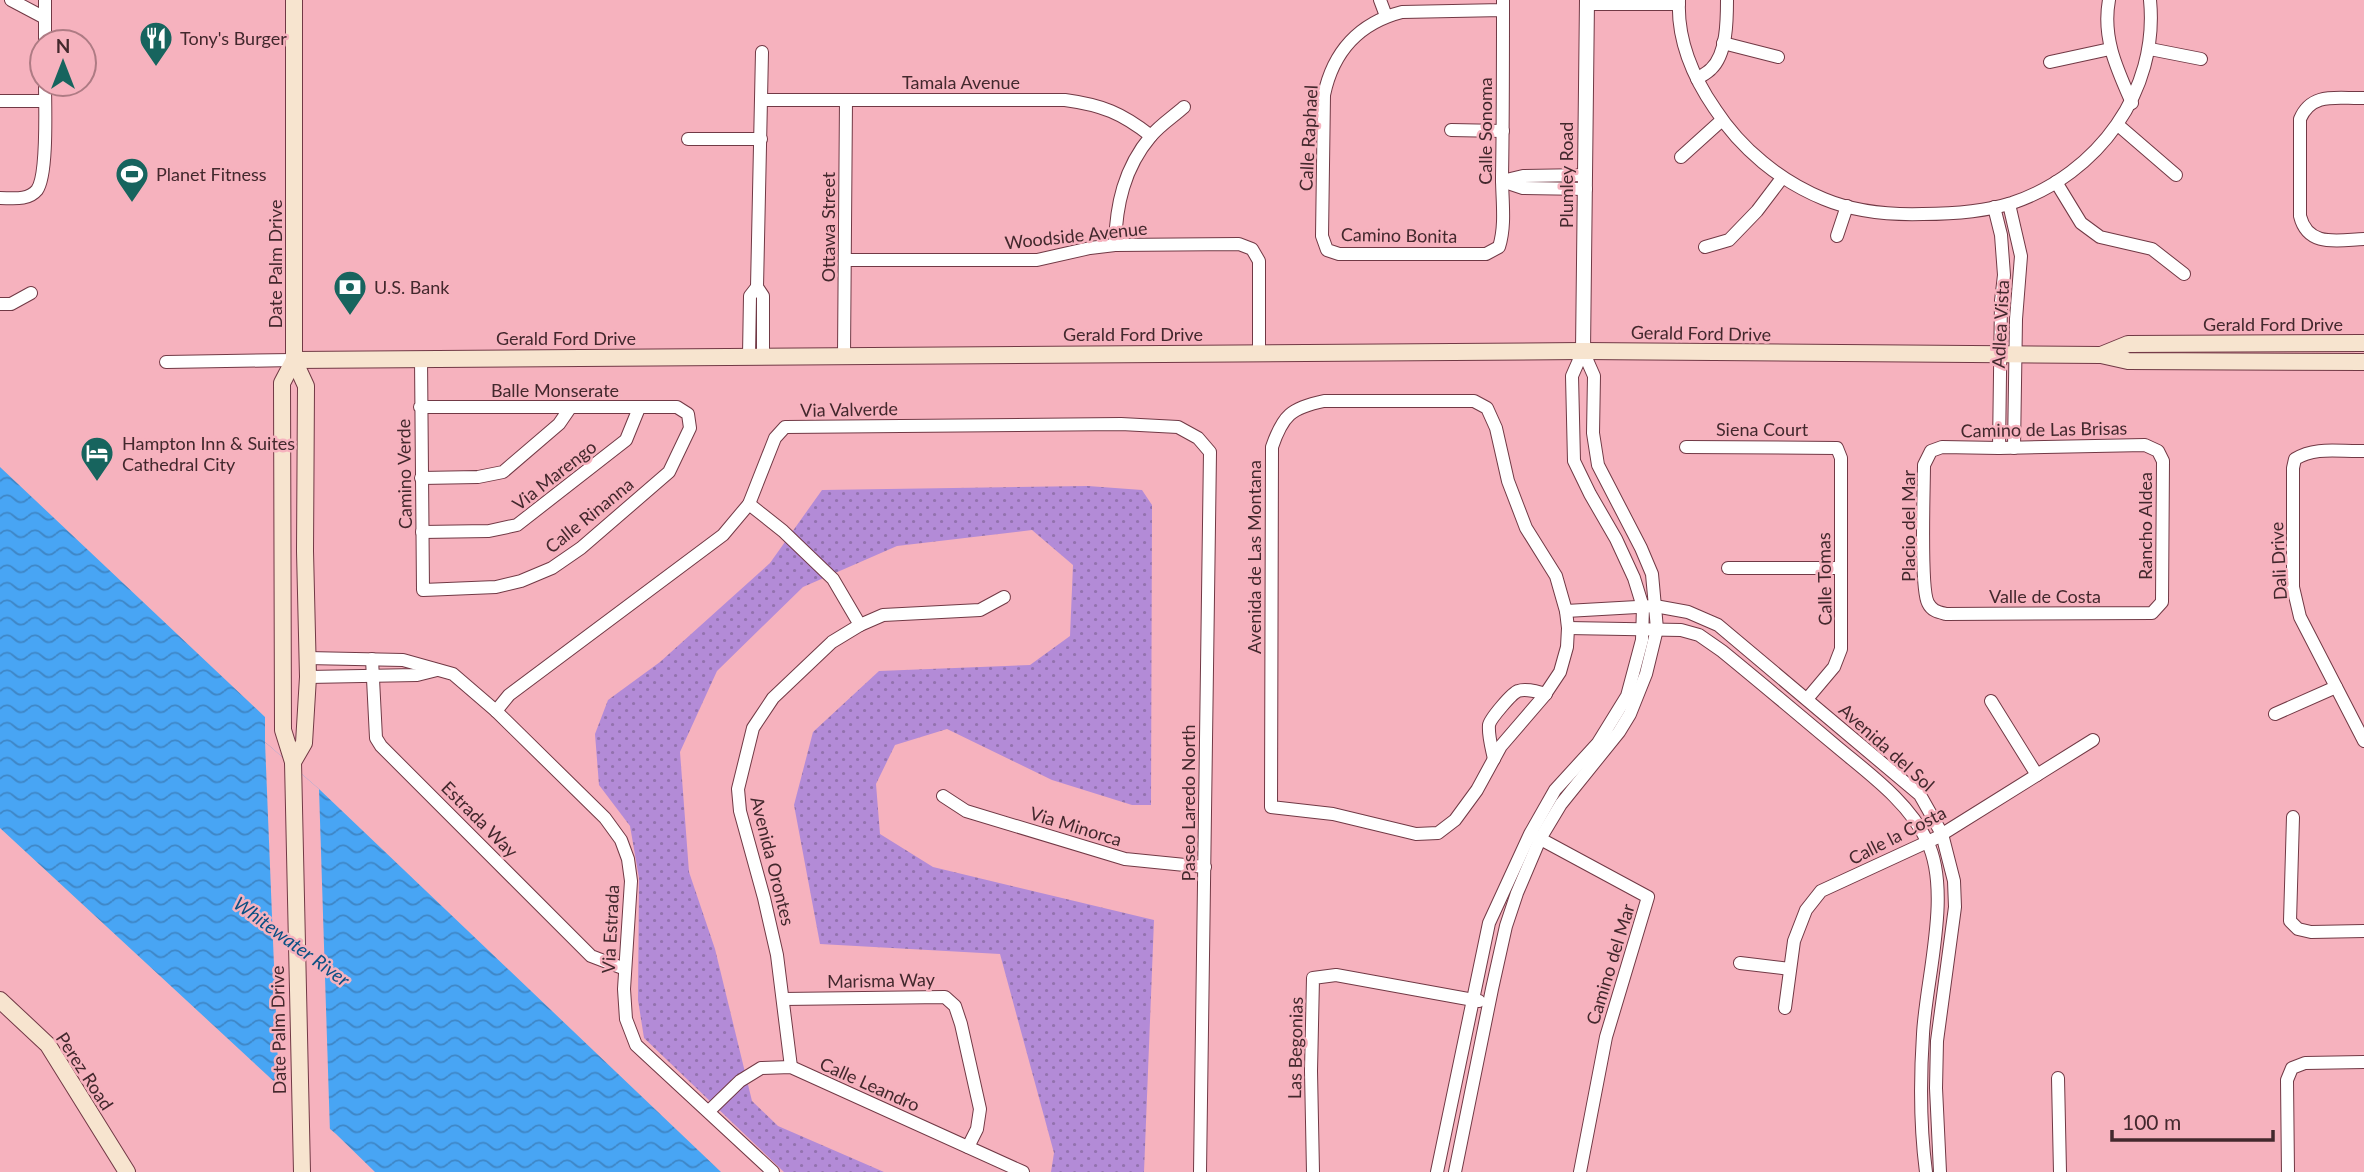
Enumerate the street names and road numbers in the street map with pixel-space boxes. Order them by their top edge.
street label: Tamala Avenue [902,71,1020,93]
street label: Calle Sonoma [1474,77,1496,185]
street label: Calle Raphael [1294,84,1322,192]
street label: Plumley Road [1555,122,1577,228]
street label: Ottawa Street [817,171,839,282]
street label: Date Palm Drive [264,200,286,328]
street label: Woodside Avenue [1004,217,1148,253]
street label: Camino Bonita [1341,223,1457,247]
street label: Adlea Vista [1987,279,2013,369]
street label: Gerald Ford Drive [2203,313,2343,335]
street label: Gerald Ford Drive [1631,321,1771,345]
street label: Gerald Ford Drive [1063,323,1203,345]
street label: Gerald Ford Drive [496,327,636,349]
street label: Balle Monserate [491,379,619,401]
street label: Via Valverde [800,397,898,421]
street label: Camino de Las Brisas [1961,417,2128,441]
street label: Siena Court [1716,418,1809,440]
street label: Camino Verde [392,419,416,529]
street label: Via Marengo [508,435,600,515]
street label: Avenida de Las Montana [1243,460,1265,654]
street label: Placio del Mar [1897,470,1919,582]
street label: Rancho Aldea [2134,472,2156,580]
street label: Calle Rinanna [540,473,638,557]
street label: Dali Drive [2265,521,2291,601]
street label: Calle Tomas [1812,532,1836,626]
street label: Valle de Costa [1989,585,2101,607]
street label: Avenida del Sol [1835,698,1939,796]
street label: Paseo Laredo North [1177,724,1199,882]
street label: Estrada Way [437,776,523,862]
street label: Avenida Orontes [746,794,800,928]
street label: Calle la Costa [1845,801,1949,869]
street label: Via Minorca [1027,802,1125,850]
street label: Via Estrada [597,884,623,974]
street label: Camino del Mar [1581,900,1639,1027]
street label: Date Palm Drive [266,965,290,1095]
street label: Marisma Way [827,968,936,992]
street label: Las Begonias [1283,997,1307,1099]
street label: Perez Road [52,1028,118,1114]
street label: Calle Leandro [817,1052,923,1116]

